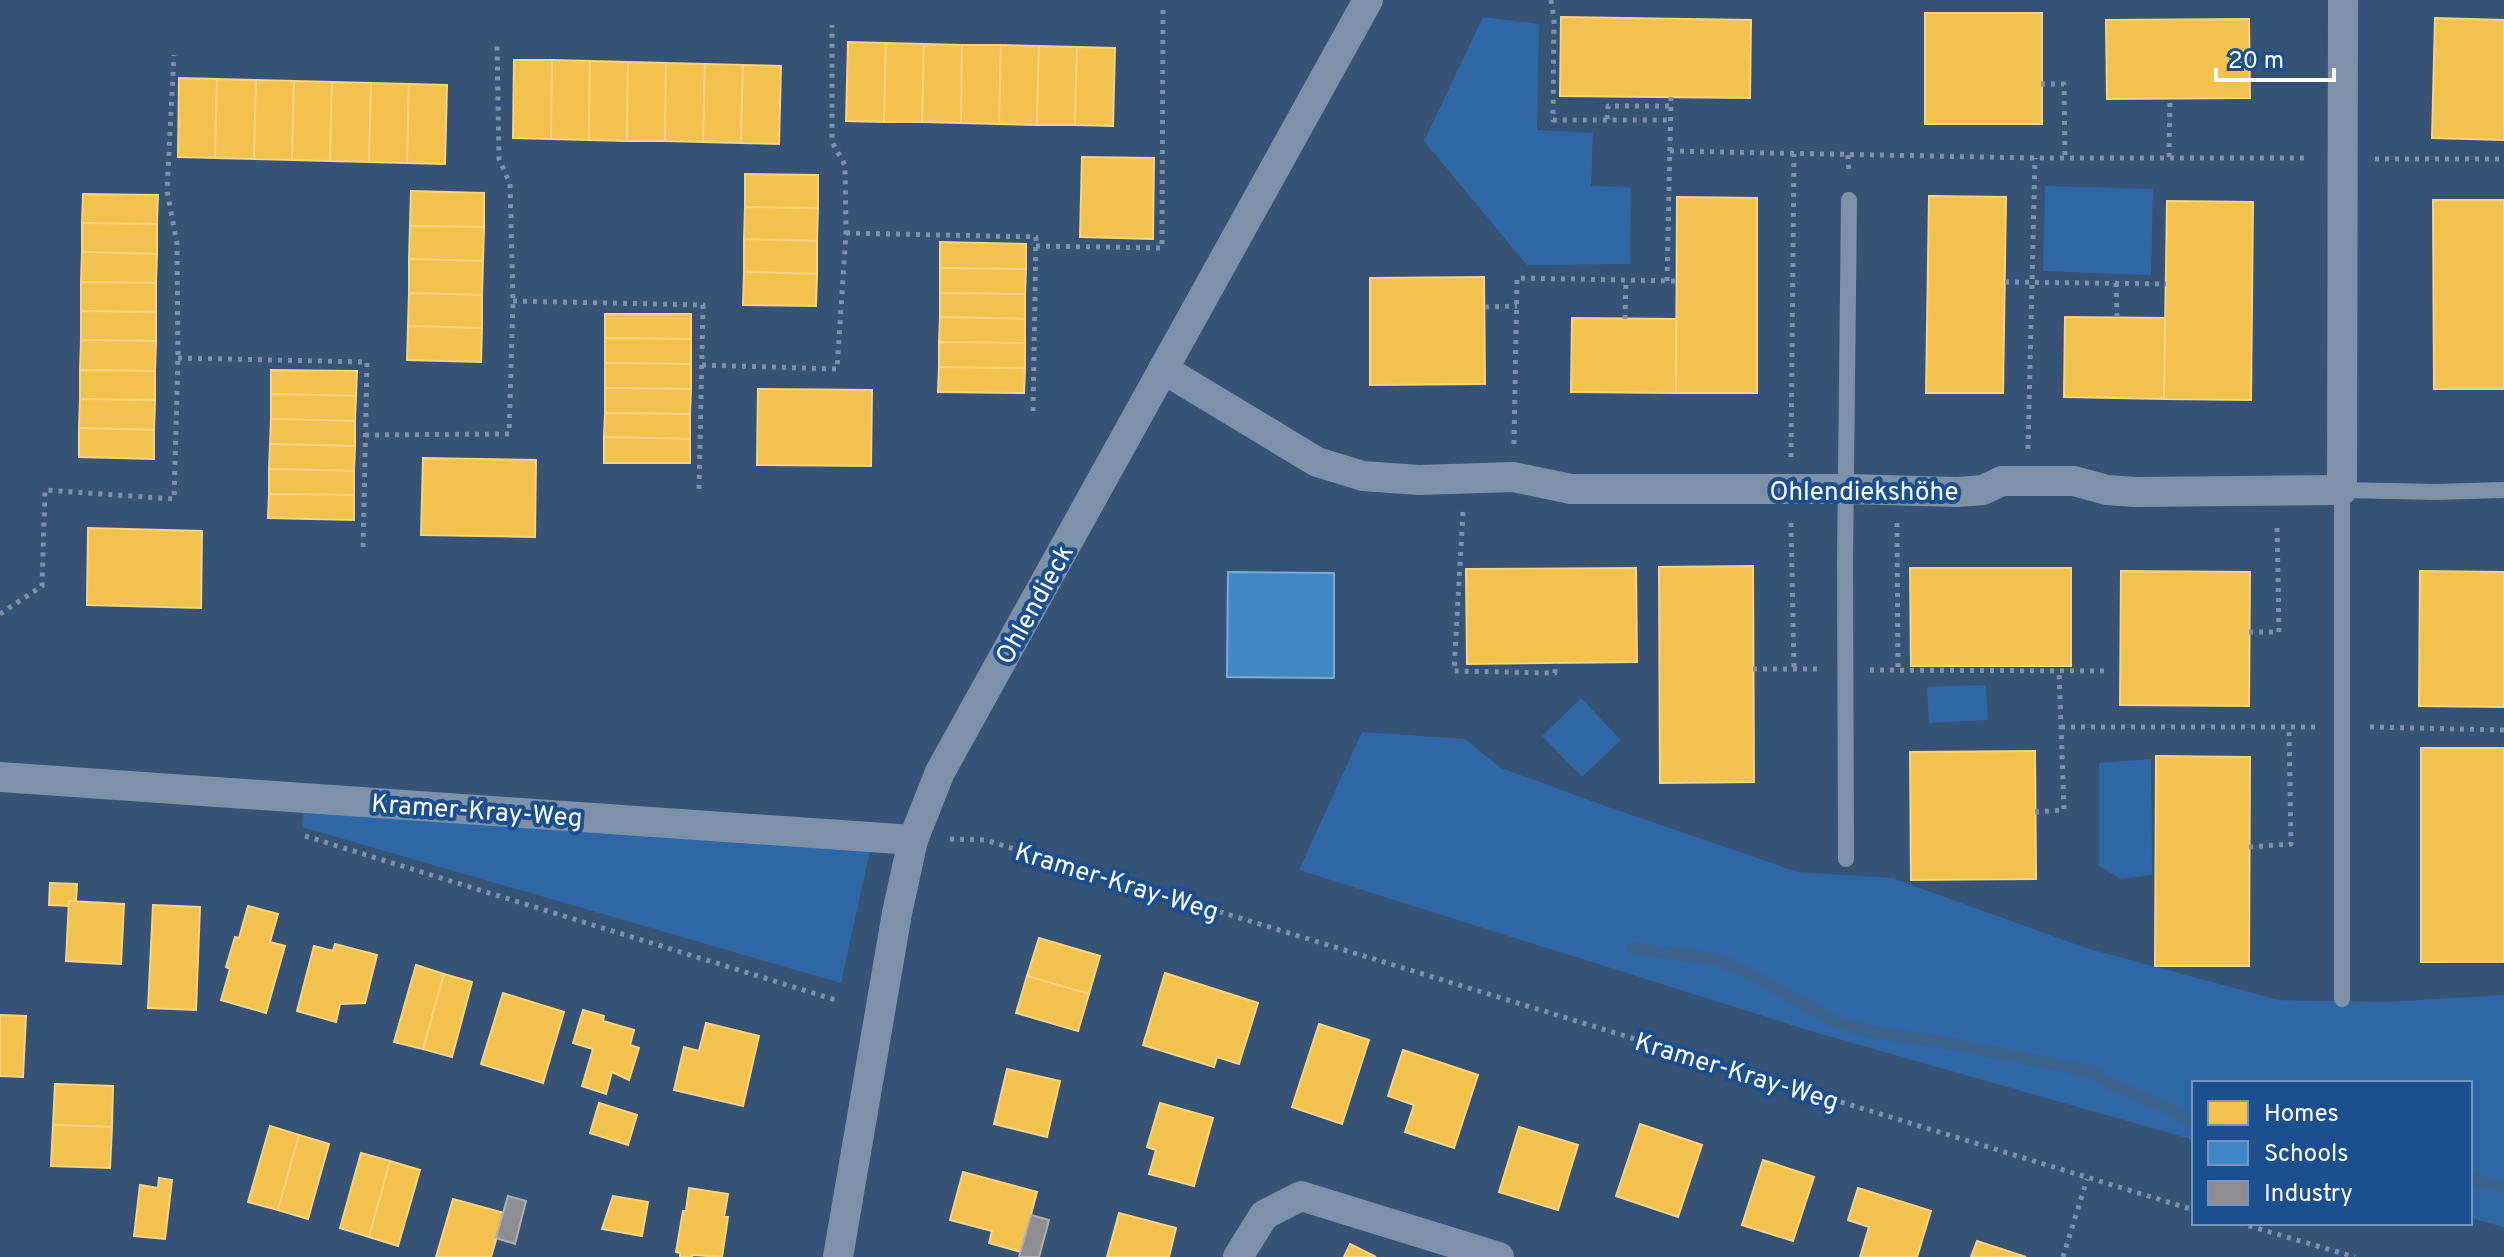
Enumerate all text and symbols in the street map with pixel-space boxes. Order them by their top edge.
scale bar [2216,32,2334,82]
text: 20 m [2228,47,2284,77]
street label: Ohlendiekshöhe [1769,477,1959,510]
street label: Ohlendieck [990,539,1083,671]
street label: Kramer-Kray-Weg [370,789,584,836]
street label: Kramer-Kray-Weg [1010,837,1222,930]
street label: Kramer-Kray-Weg [1630,1027,1842,1120]
legend [2192,1081,2472,1225]
text: Homes [2264,1100,2339,1130]
text: Schools [2264,1140,2349,1170]
text: Industry [2264,1180,2353,1210]

